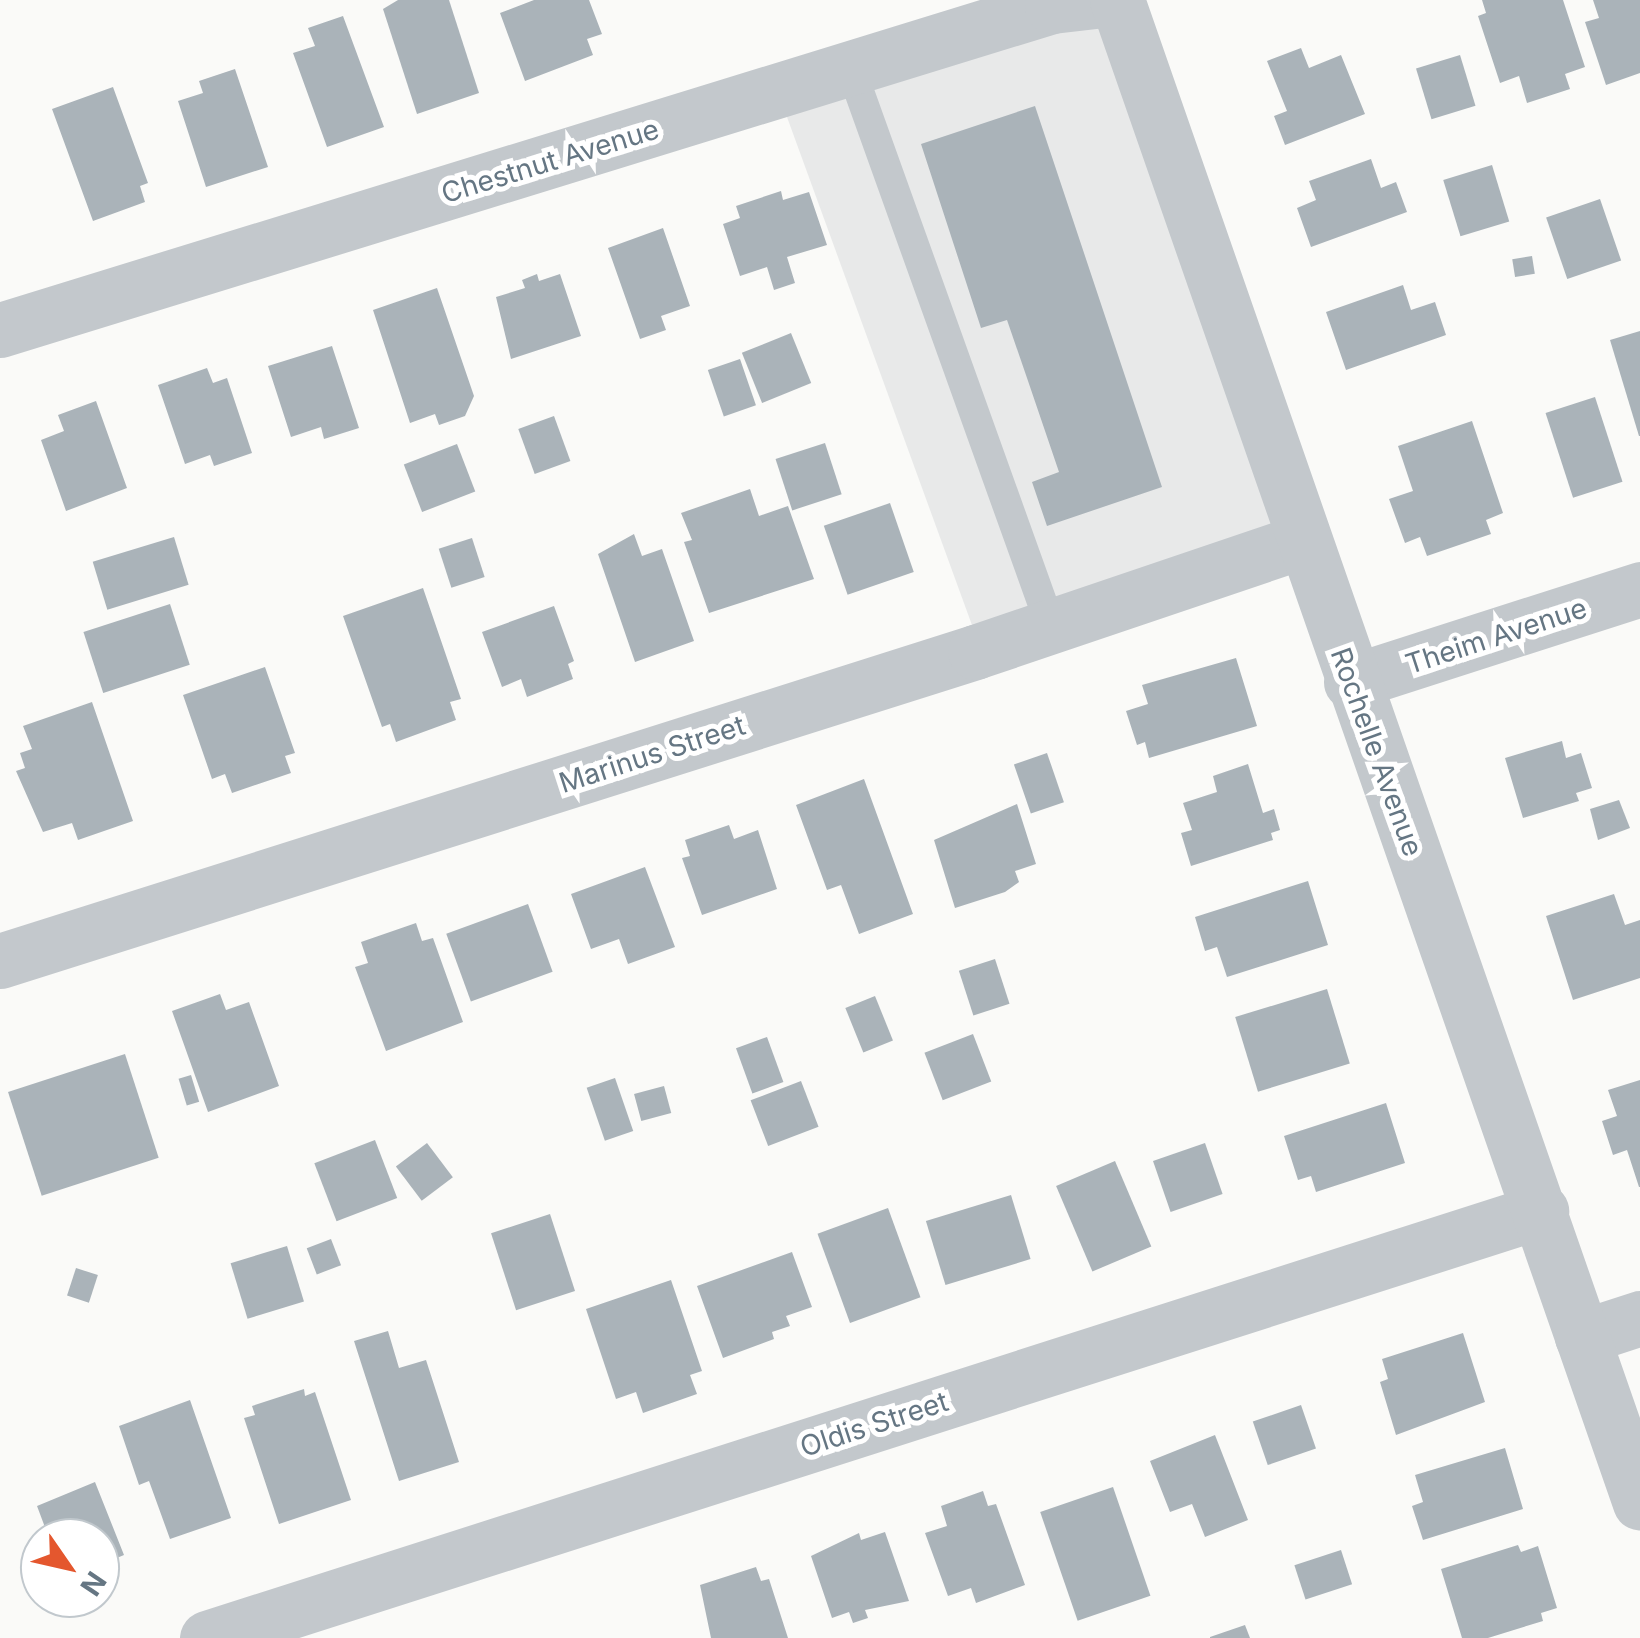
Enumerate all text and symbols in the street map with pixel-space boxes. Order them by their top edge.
street label: Chestnut Avenue [437,112,663,210]
street label: Theim Avenue [1401,591,1591,681]
street label: Rochelle Avenue [1324,643,1430,861]
street label: Marinus Street [555,708,749,800]
street label: Oldis Street [796,1384,952,1464]
north arrow [20,1518,120,1618]
text: N [73,1565,113,1602]

